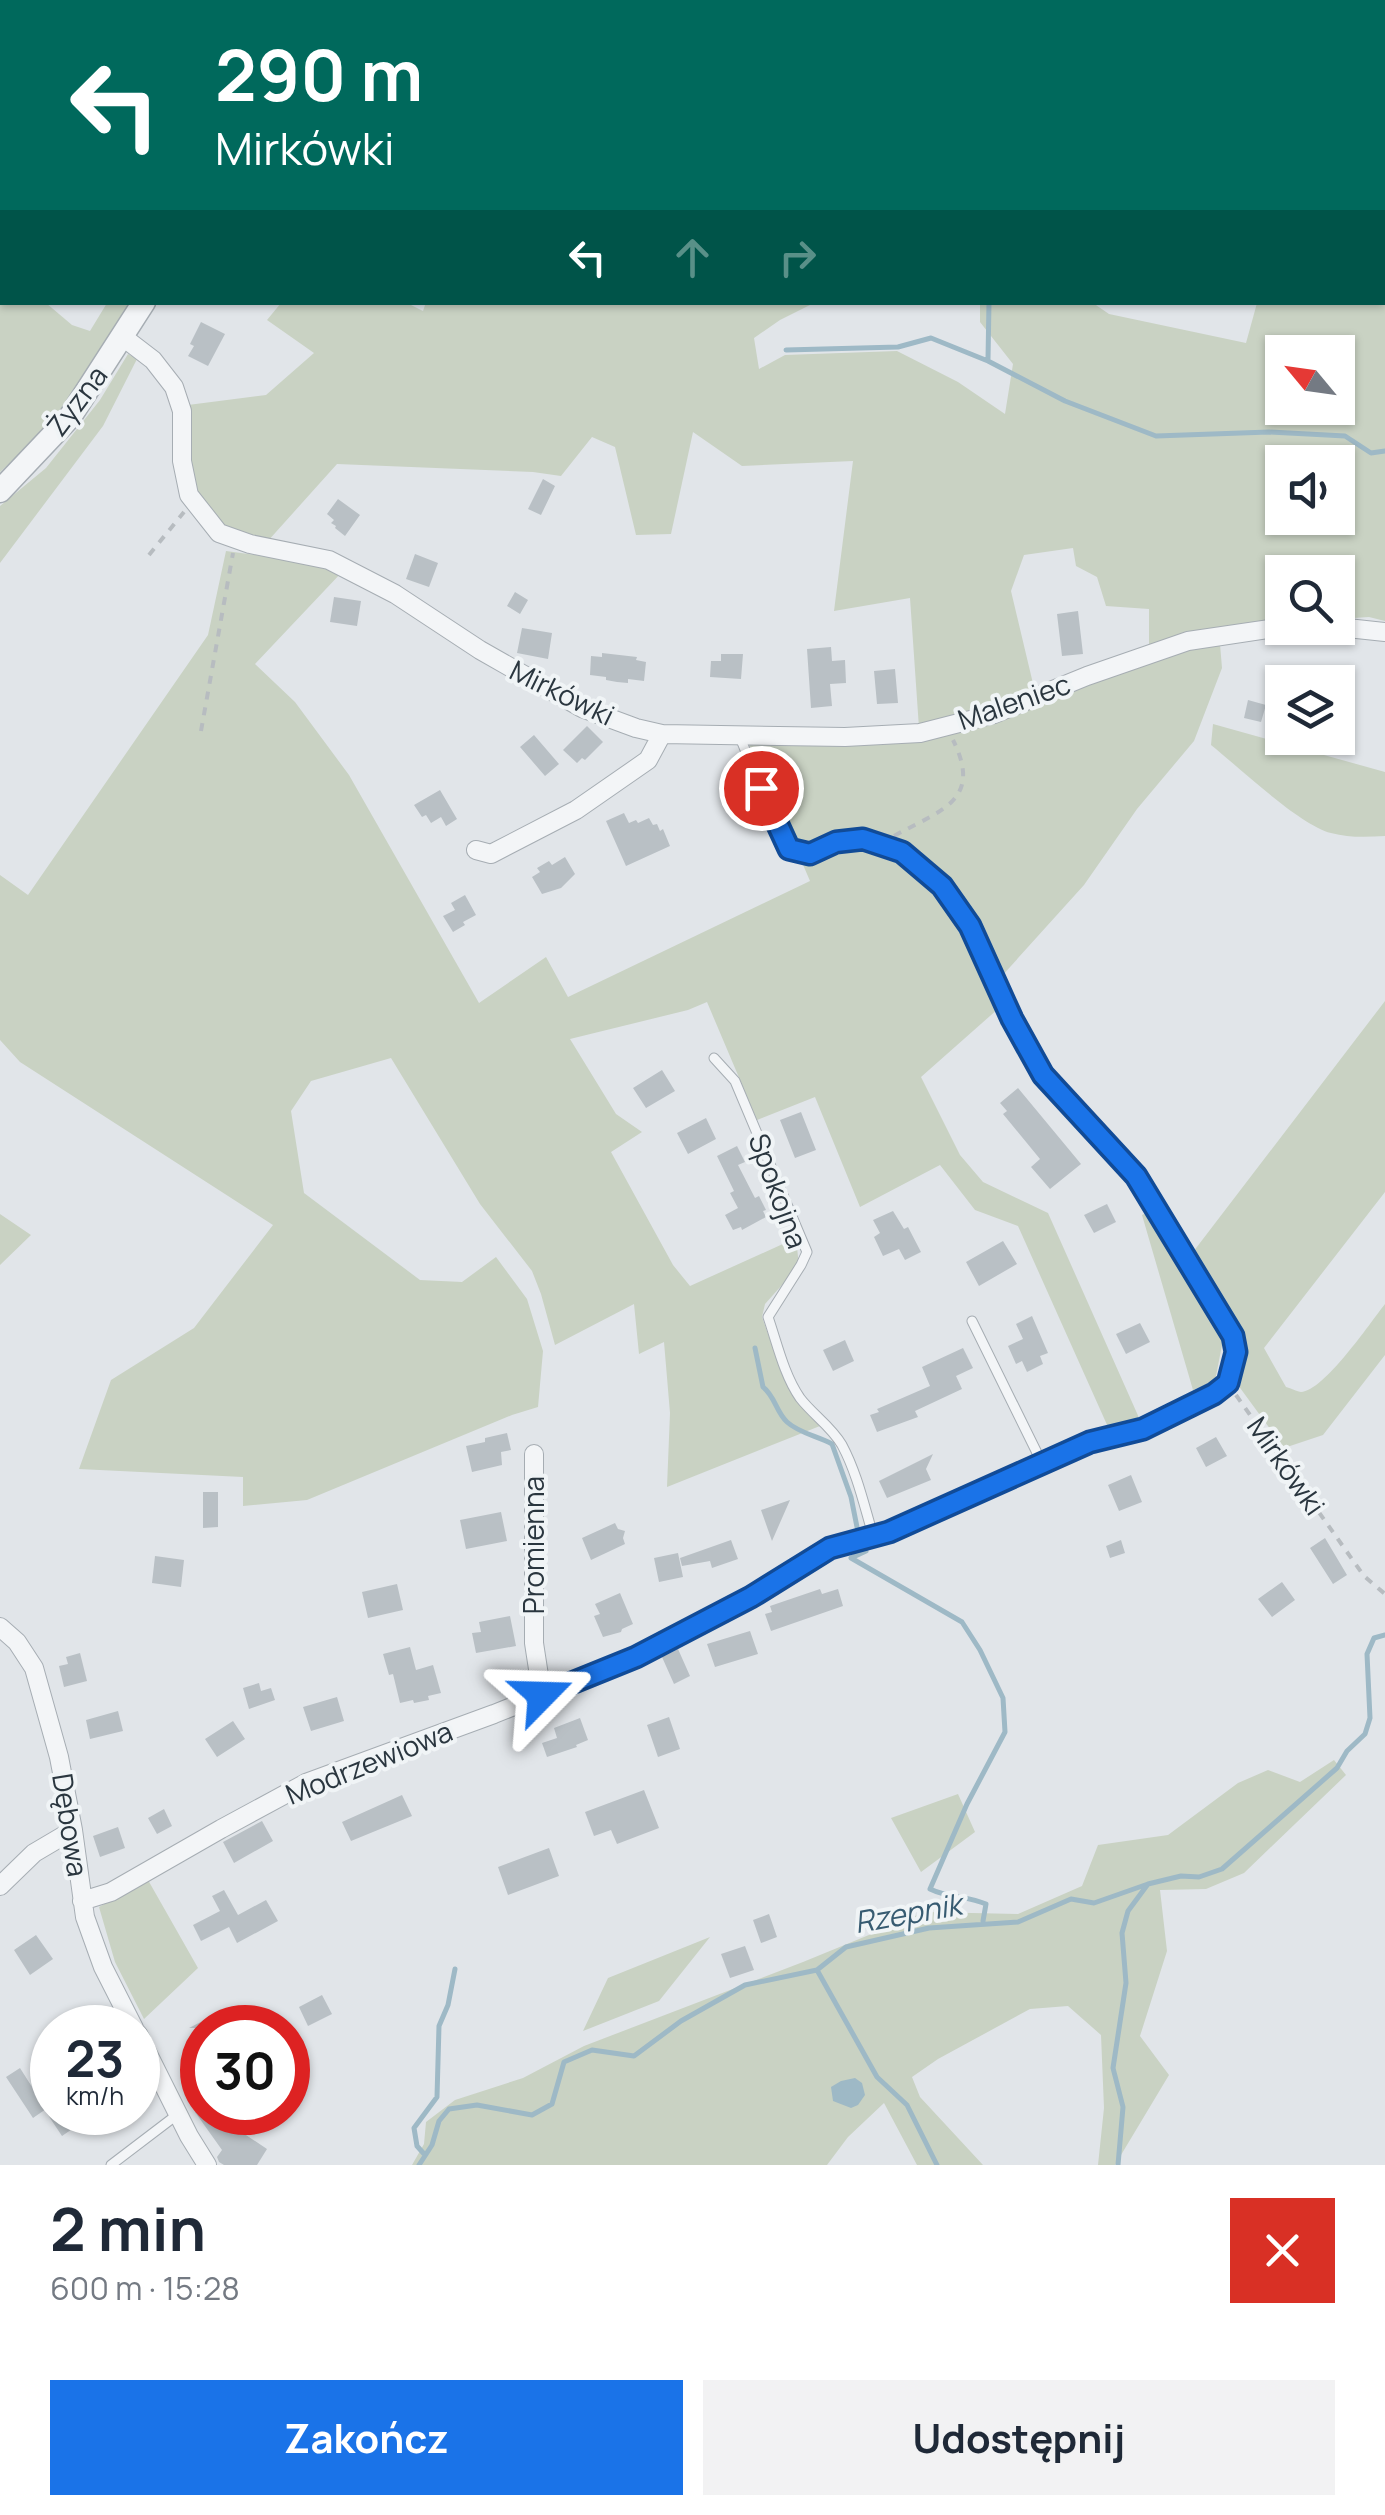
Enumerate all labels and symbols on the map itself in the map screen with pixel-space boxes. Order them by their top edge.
north arrow [1265,335,1355,425]
street label: Żyzna [37,357,115,443]
street label: Mirkówki [504,651,621,734]
street label: Maleniec [952,664,1075,738]
pin [719,746,804,831]
street label: Spokojna [741,1128,817,1253]
street label: Mirkówki [1239,1409,1334,1522]
street label: Promienna [514,1476,552,1614]
position arrow [490,1643,594,1747]
street label: Modrzewiowa [280,1711,458,1813]
street label: Dębowa [44,1771,98,1879]
water label: Rzepnik [851,1882,969,1942]
speed limit sign: 30 [180,2005,310,2135]

